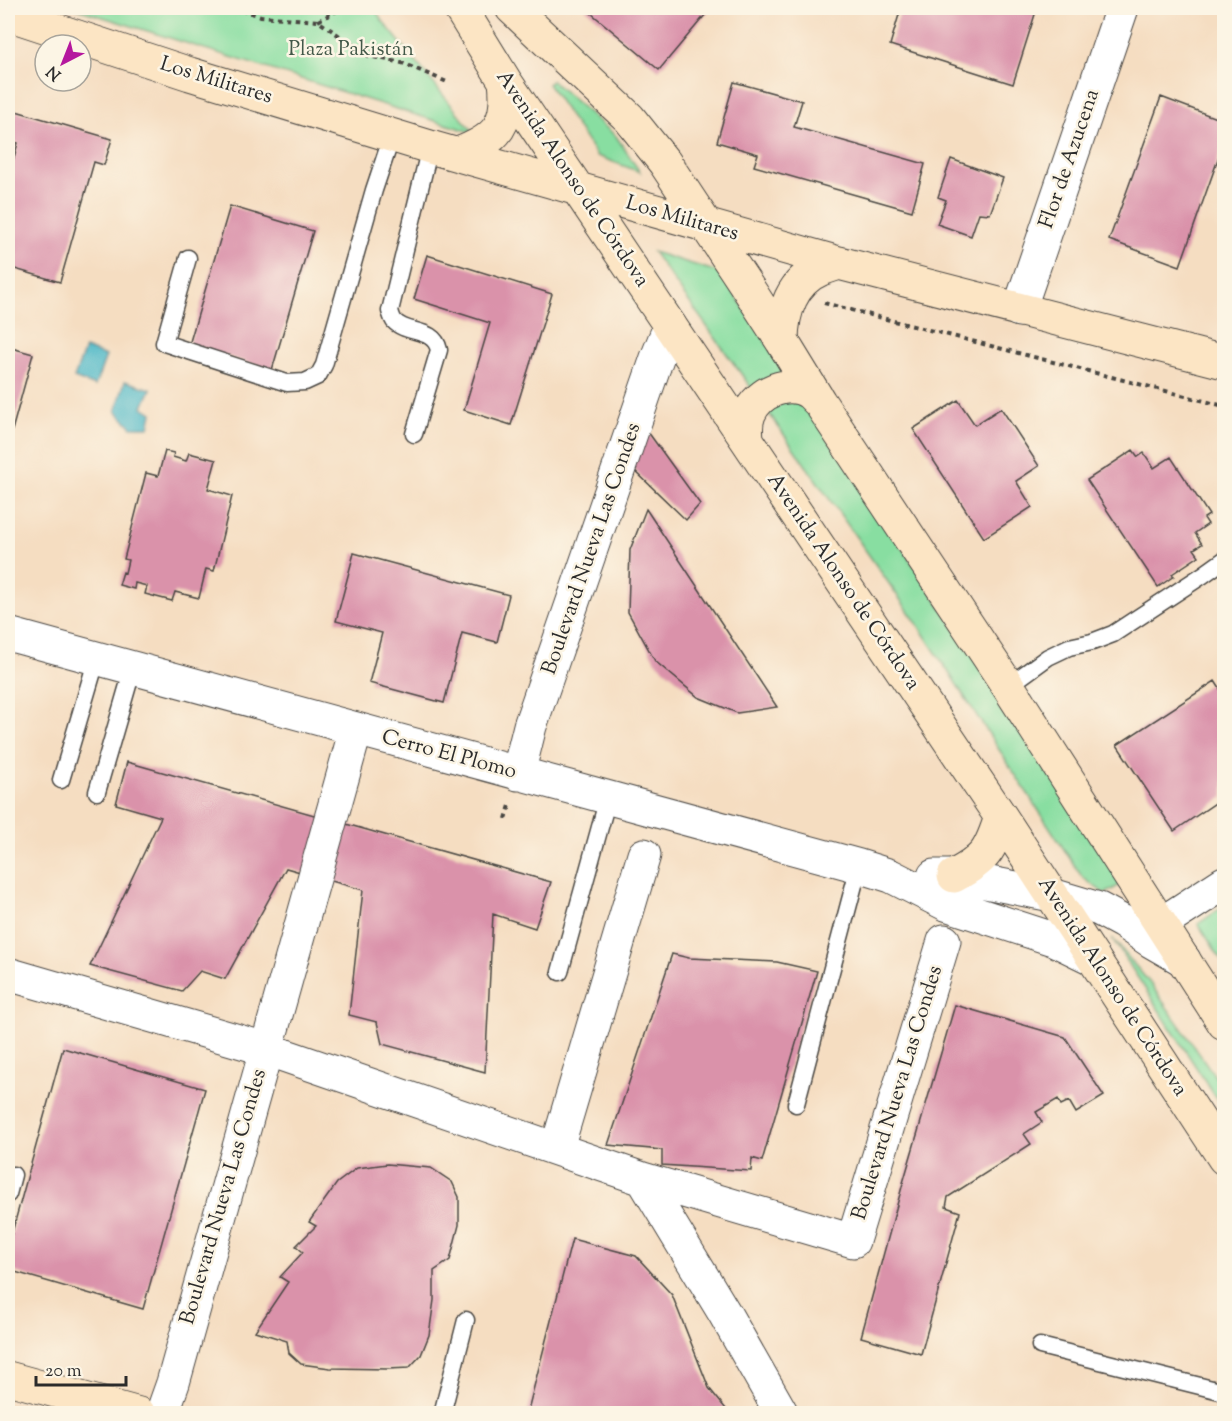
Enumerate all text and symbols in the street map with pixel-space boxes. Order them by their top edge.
north arrow [33,33,93,93]
park label: Plaza Pakistán [288,35,414,65]
street label: Los Militares [156,50,276,112]
text: N [42,59,67,85]
street label: Avenida Alonso de Córdova [488,64,656,294]
street label: Flor de Azucena [1032,85,1108,233]
street label: Los Militares [622,189,742,249]
street label: Boulevard Nueva Las Condes [535,419,649,679]
street label: Avenida Alonso de Córdova [759,467,927,697]
street label: Cerro El Plomo [378,723,520,787]
street label: Avenida Alonso de Córdova [1030,871,1194,1103]
street label: Boulevard Nueva Las Condes [845,962,951,1224]
street label: Boulevard Nueva Las Condes [173,1066,275,1328]
scale bar [36,1349,126,1387]
text: 20 m [45,1359,82,1385]

